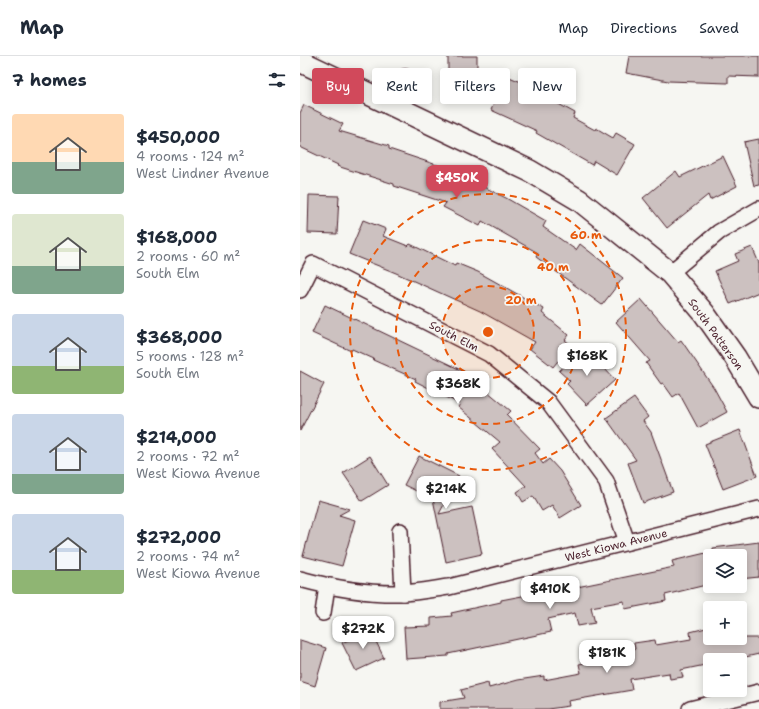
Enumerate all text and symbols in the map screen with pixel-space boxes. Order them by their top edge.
text: Map [20,15,64,40]
text: Map [559,19,589,37]
text: Directions [611,19,677,37]
text: Saved [699,19,739,37]
chip: Buy [312,68,364,104]
chip: Rent [372,68,432,104]
chip: Filters [440,68,510,104]
chip: New [518,68,576,104]
text: 7 homes [12,69,87,91]
icon: filters [266,69,288,91]
text: $450,000 [136,126,220,148]
icon: home [44,130,92,178]
text: 4 rooms · 124 m² [136,148,245,165]
text: West Lindner Avenue [136,165,269,182]
pin: $450K [429,165,485,199]
text: $450K [435,169,479,186]
text: $168,000 [136,226,217,248]
text: 60 m [570,227,602,243]
icon: home [44,230,92,278]
text: 2 rooms · 60 m² [136,248,240,265]
text: 40 m [537,259,569,275]
text: South Elm [136,265,199,282]
text: 20 m [505,292,537,308]
street label: South Patterson [684,295,747,373]
street label: South Elm [426,318,482,356]
centre of rings [481,325,495,339]
text: $368,000 [136,326,222,348]
icon: home [44,330,92,378]
pin: $168K [559,343,615,377]
text: $168K [566,347,608,364]
text: 5 rooms · 128 m² [136,348,244,365]
text: South Elm [136,365,199,382]
pin: $368K [430,371,486,405]
text: $368K [436,375,480,392]
text: $214,000 [136,426,217,448]
icon: home [44,430,92,478]
text: 2 rooms · 72 m² [136,448,240,465]
text: West Kiowa Avenue [136,465,260,482]
pin: $214K [418,476,474,510]
text: $214K [426,480,466,497]
street label: West Kiowa Avenue [563,525,669,565]
text: $272,000 [136,526,221,548]
icon: home [44,530,92,578]
text: 2 rooms · 74 m² [136,548,240,565]
map controls [703,549,747,697]
button: layers [703,549,747,593]
text: West Kiowa Avenue [136,565,260,582]
pin: $410K [522,576,578,610]
text: $410K [530,580,570,597]
button: + [703,601,747,645]
pin: $272K [335,616,391,650]
text: $272K [341,620,385,637]
pin: $181K [579,640,635,674]
text: $181K [588,644,626,661]
button: − [703,653,747,697]

